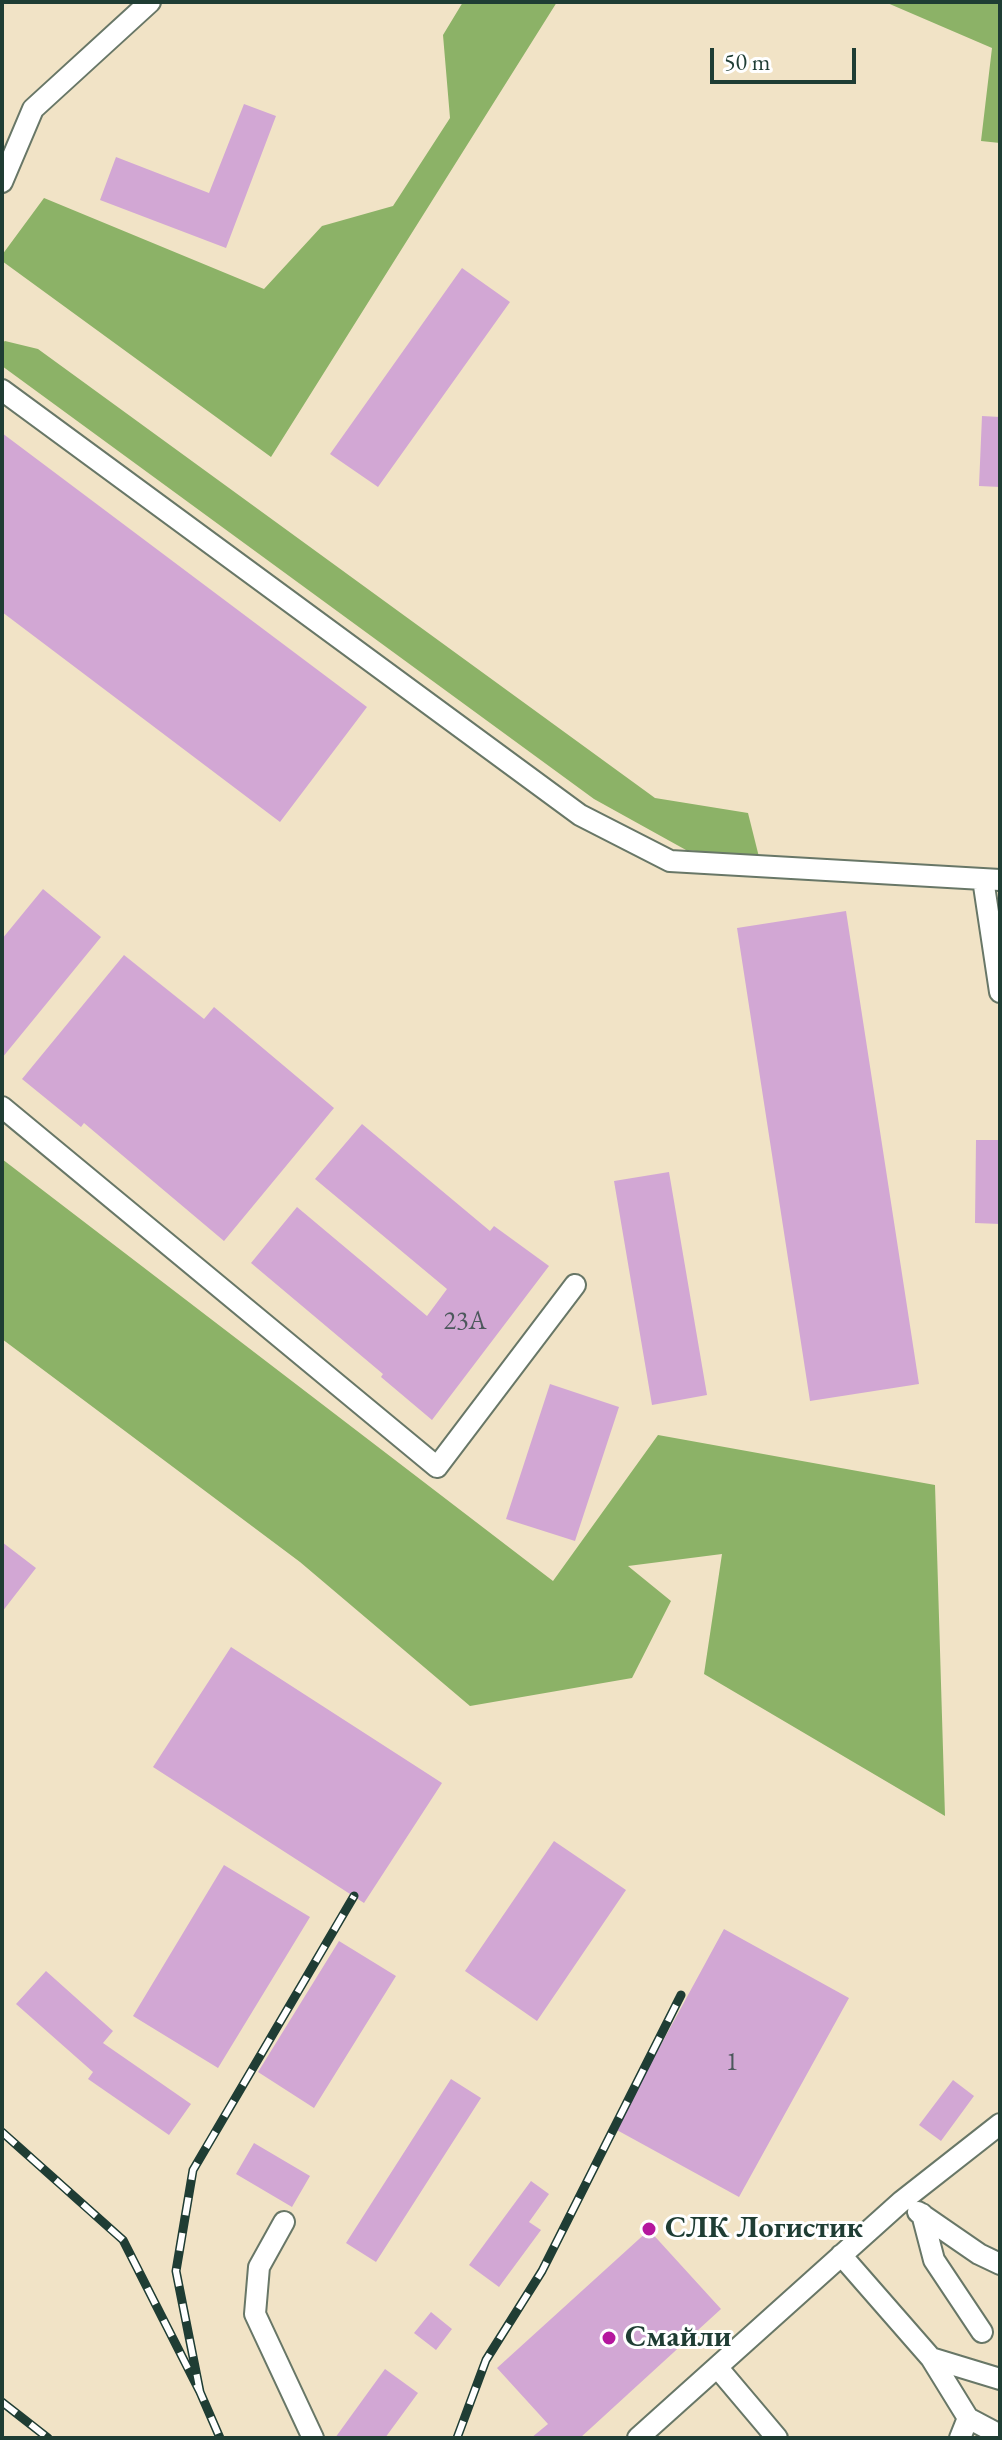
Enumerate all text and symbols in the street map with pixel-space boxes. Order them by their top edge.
scale bar [714,32,860,82]
text: 50 m [724,46,771,77]
house number: 23А [444,1306,486,1338]
house number: 1 [726,2047,738,2079]
place label: СЛК Логистик [665,2211,863,2247]
marker: СЛК Логистик [640,2220,658,2238]
place label: Смайли [625,2320,731,2356]
marker: Смайли [600,2329,618,2347]

